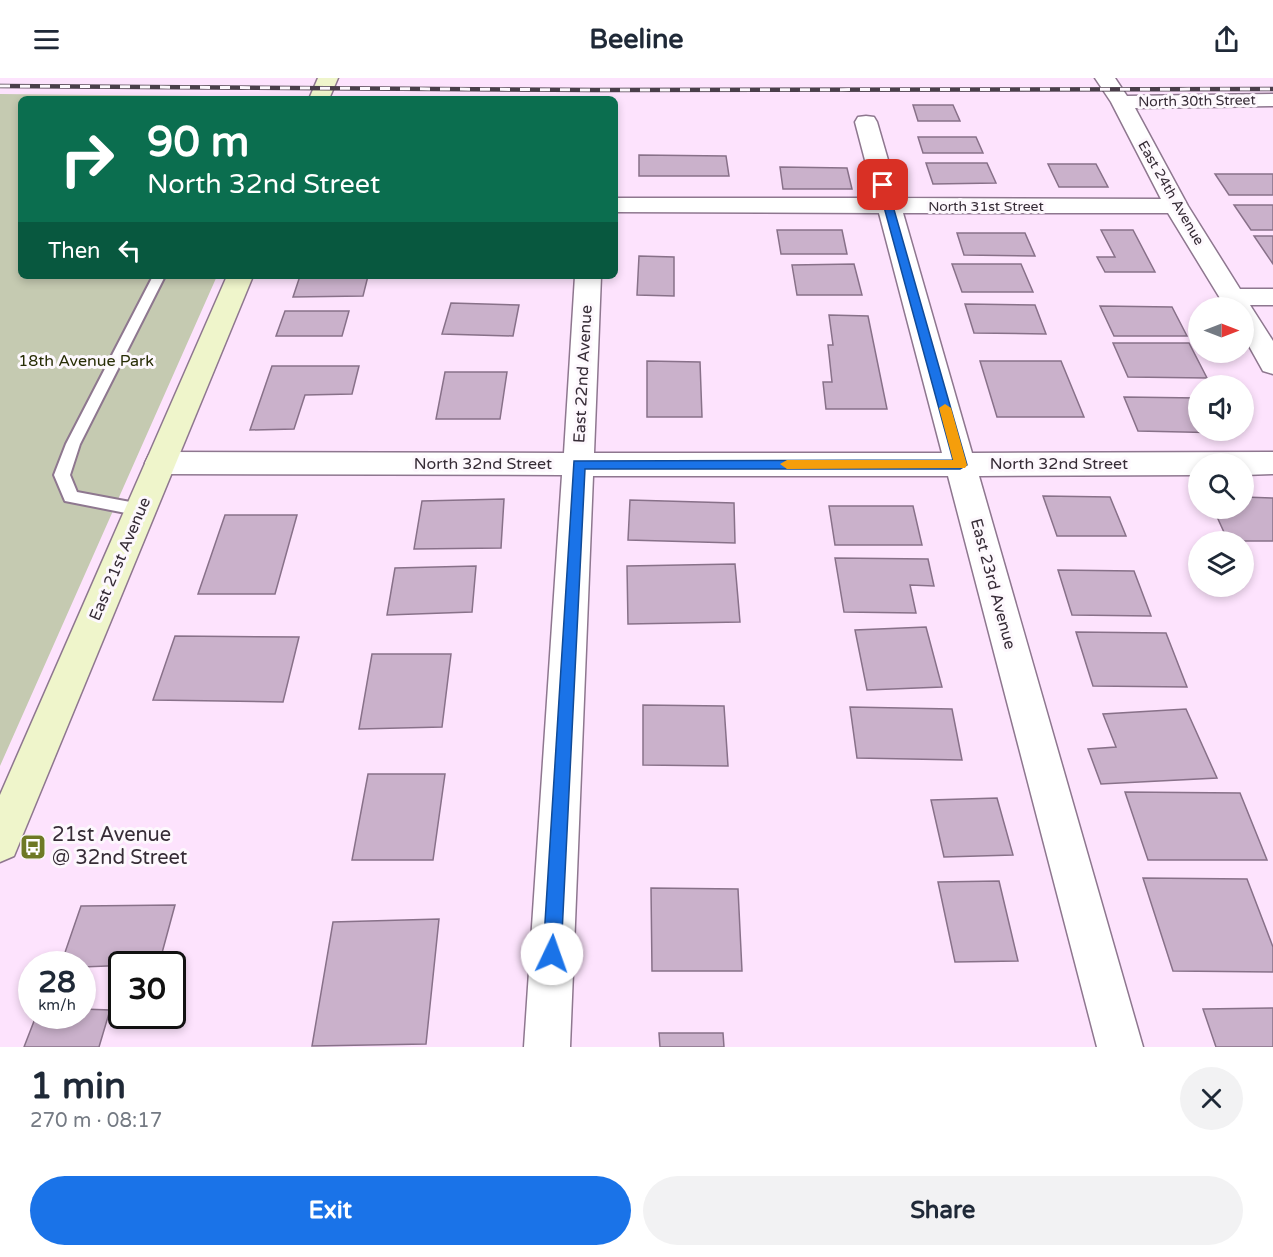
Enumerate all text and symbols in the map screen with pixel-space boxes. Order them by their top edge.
icon: menu [30,23,63,56]
text: Beeline [589,23,684,56]
icon: share [1210,23,1243,56]
street label: North 30th Street [1138,91,1257,111]
text: 90 m [147,117,249,168]
icon: right [48,120,126,198]
street label: East 24th Avenue [1134,138,1208,248]
pin [857,159,908,210]
text: North 32nd Street [147,168,380,201]
icon: arrive [866,168,899,201]
street label: North 31st Street [928,198,1044,215]
icon: left [113,234,146,267]
text: Then [48,238,101,264]
north arrow [1188,297,1254,363]
map controls [1188,297,1254,597]
street label: East 22nd Avenue [569,304,597,444]
park label: 18th Avenue Park [18,351,154,371]
button: sound [1188,375,1254,441]
button: search [1188,453,1254,519]
street label: North 32nd Street [414,454,552,474]
street label: North 32nd Street [990,454,1128,474]
street label: East 21st Avenue [85,494,155,624]
street label: East 23rd Avenue [966,516,1020,652]
button: layers [1188,531,1254,597]
place label: 21st Avenue @ 32nd Street [52,823,188,870]
bus stop icon: 21st Avenue @ 32nd Street [18,832,48,862]
position arrow [520,922,584,986]
speed limit sign: 30 [108,951,186,1029]
text: 28 [38,964,76,1001]
text: km/h [38,996,76,1014]
text: 1 min [30,1065,126,1108]
button: close [1180,1067,1243,1130]
text: 270 m · 08:17 [30,1109,162,1133]
button: Exit [30,1176,631,1245]
button: Share [643,1176,1243,1245]

